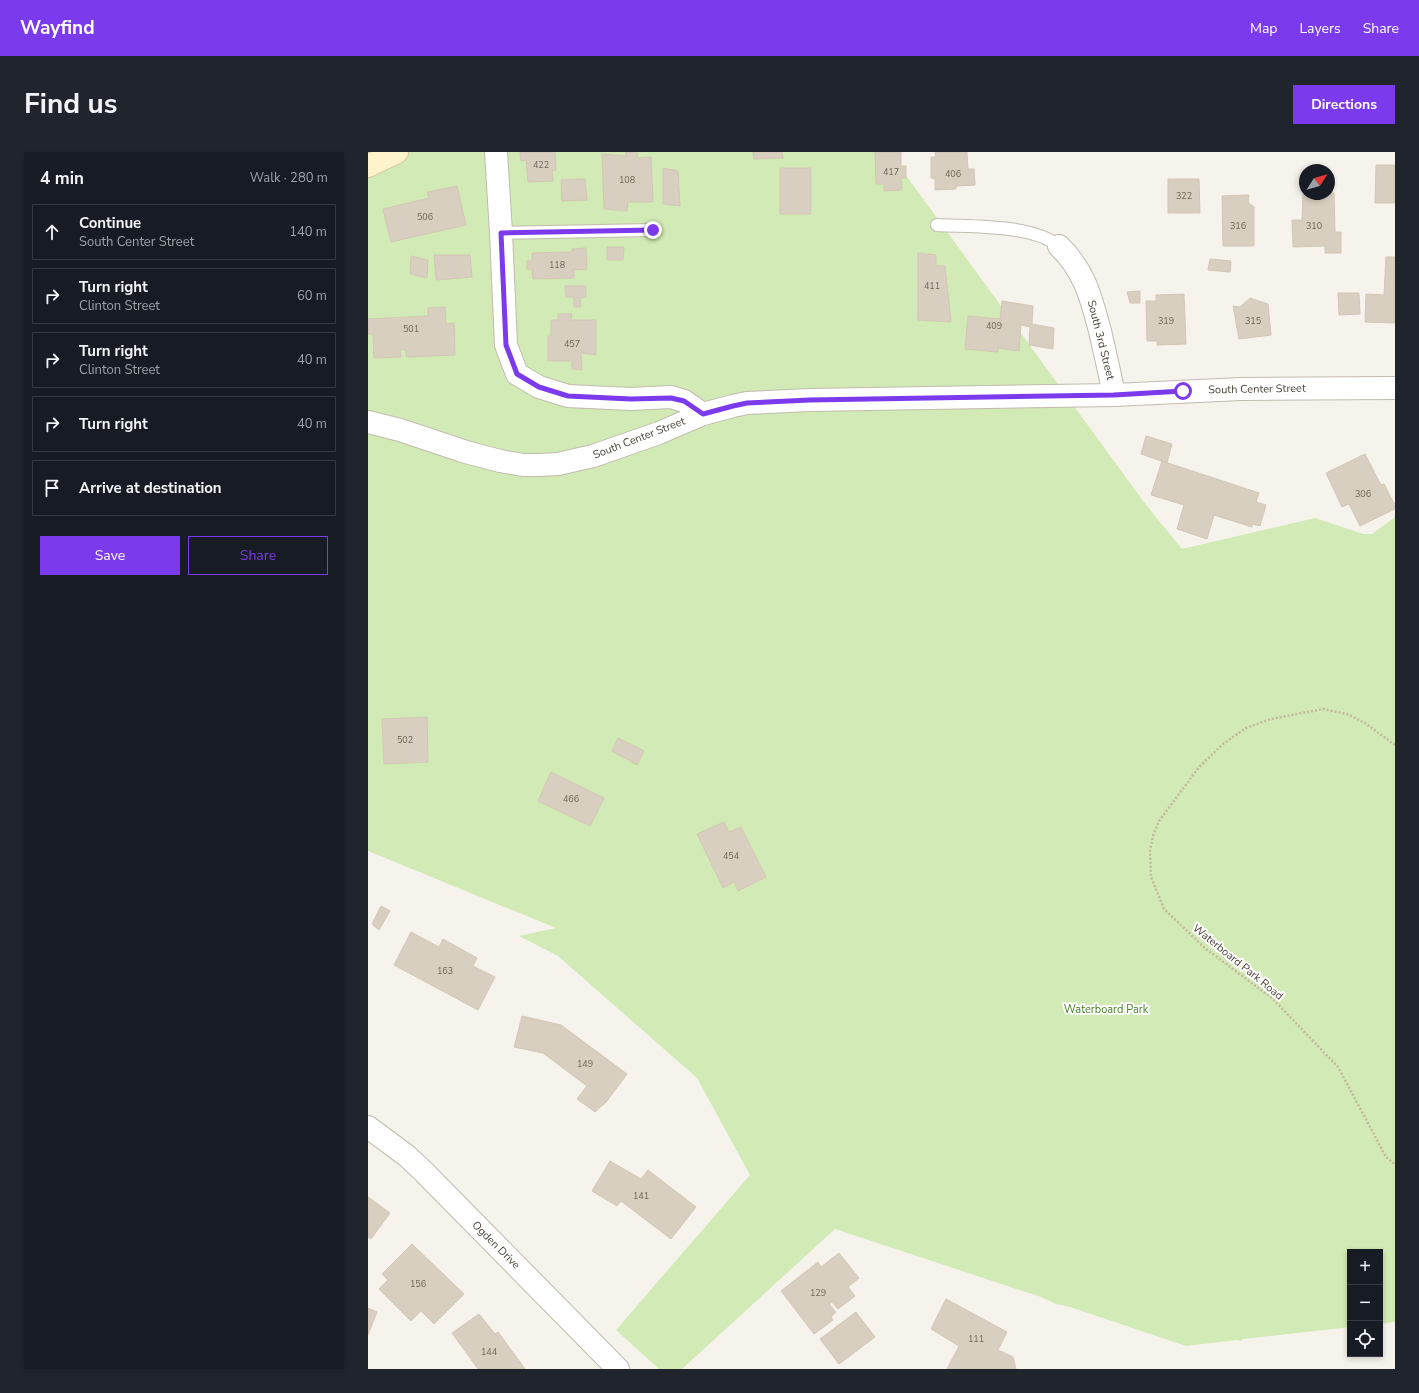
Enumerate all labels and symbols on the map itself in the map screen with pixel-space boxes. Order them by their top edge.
house number: 422 [533,159,549,171]
north arrow [1299,164,1335,200]
house number: 417 [883,166,899,178]
house number: 406 [945,168,961,180]
house number: 108 [619,174,635,186]
house number: 322 [1176,190,1192,202]
house number: 506 [417,211,433,223]
house number: 316 [1230,220,1246,232]
house number: 310 [1306,220,1322,232]
route end [644,221,662,239]
house number: 118 [549,259,565,271]
house number: 411 [924,280,940,292]
street label: South 3rd Street [1084,299,1118,382]
house number: 319 [1158,315,1174,327]
house number: 315 [1245,315,1261,327]
house number: 409 [986,320,1002,332]
house number: 501 [403,323,419,335]
house number: 457 [564,338,580,350]
street label: South Center Street [1208,381,1306,397]
route start [1174,382,1192,400]
street label: South Center Street [591,413,687,462]
house number: 306 [1355,488,1371,500]
house number: 502 [397,734,413,746]
house number: 466 [563,793,579,805]
house number: 454 [723,850,740,862]
street label: Waterboard Park Road [1189,921,1287,1003]
house number: 163 [437,965,453,977]
park label: Waterboard Park [1064,1002,1149,1017]
house number: 149 [577,1058,593,1070]
house number: 141 [633,1190,649,1202]
street label: Ogden Drive [469,1218,523,1272]
house number: 156 [410,1278,426,1290]
house number: 129 [810,1287,826,1299]
house number: 111 [968,1333,984,1345]
house number: 144 [481,1346,498,1358]

